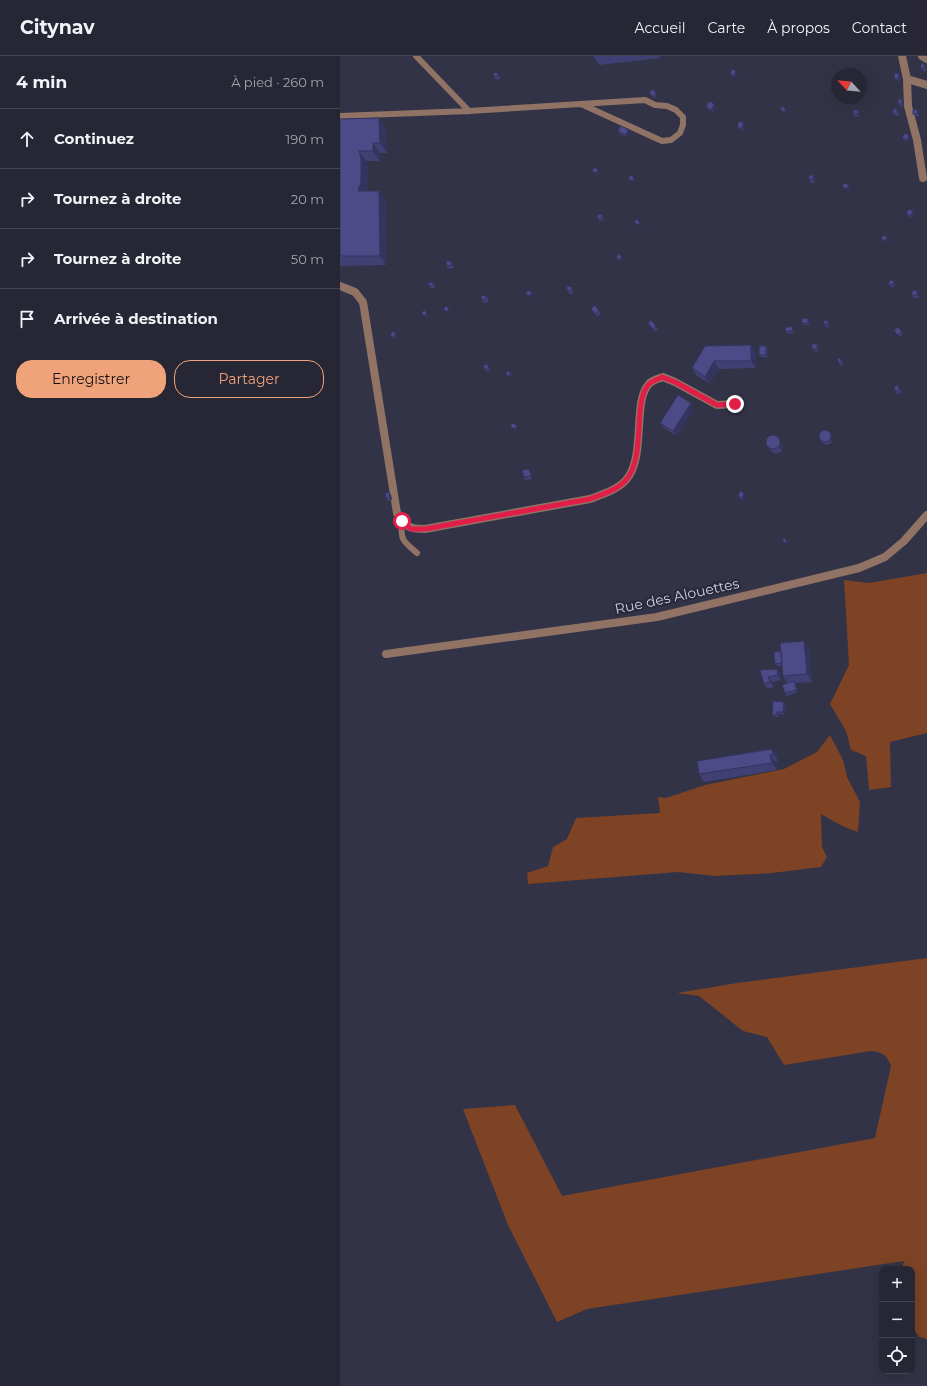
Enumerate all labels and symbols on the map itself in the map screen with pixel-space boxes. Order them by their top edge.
north arrow [831,68,867,104]
route end [726,395,744,413]
route start [393,512,411,530]
street label: Rue des Alouettes [613,574,741,618]

